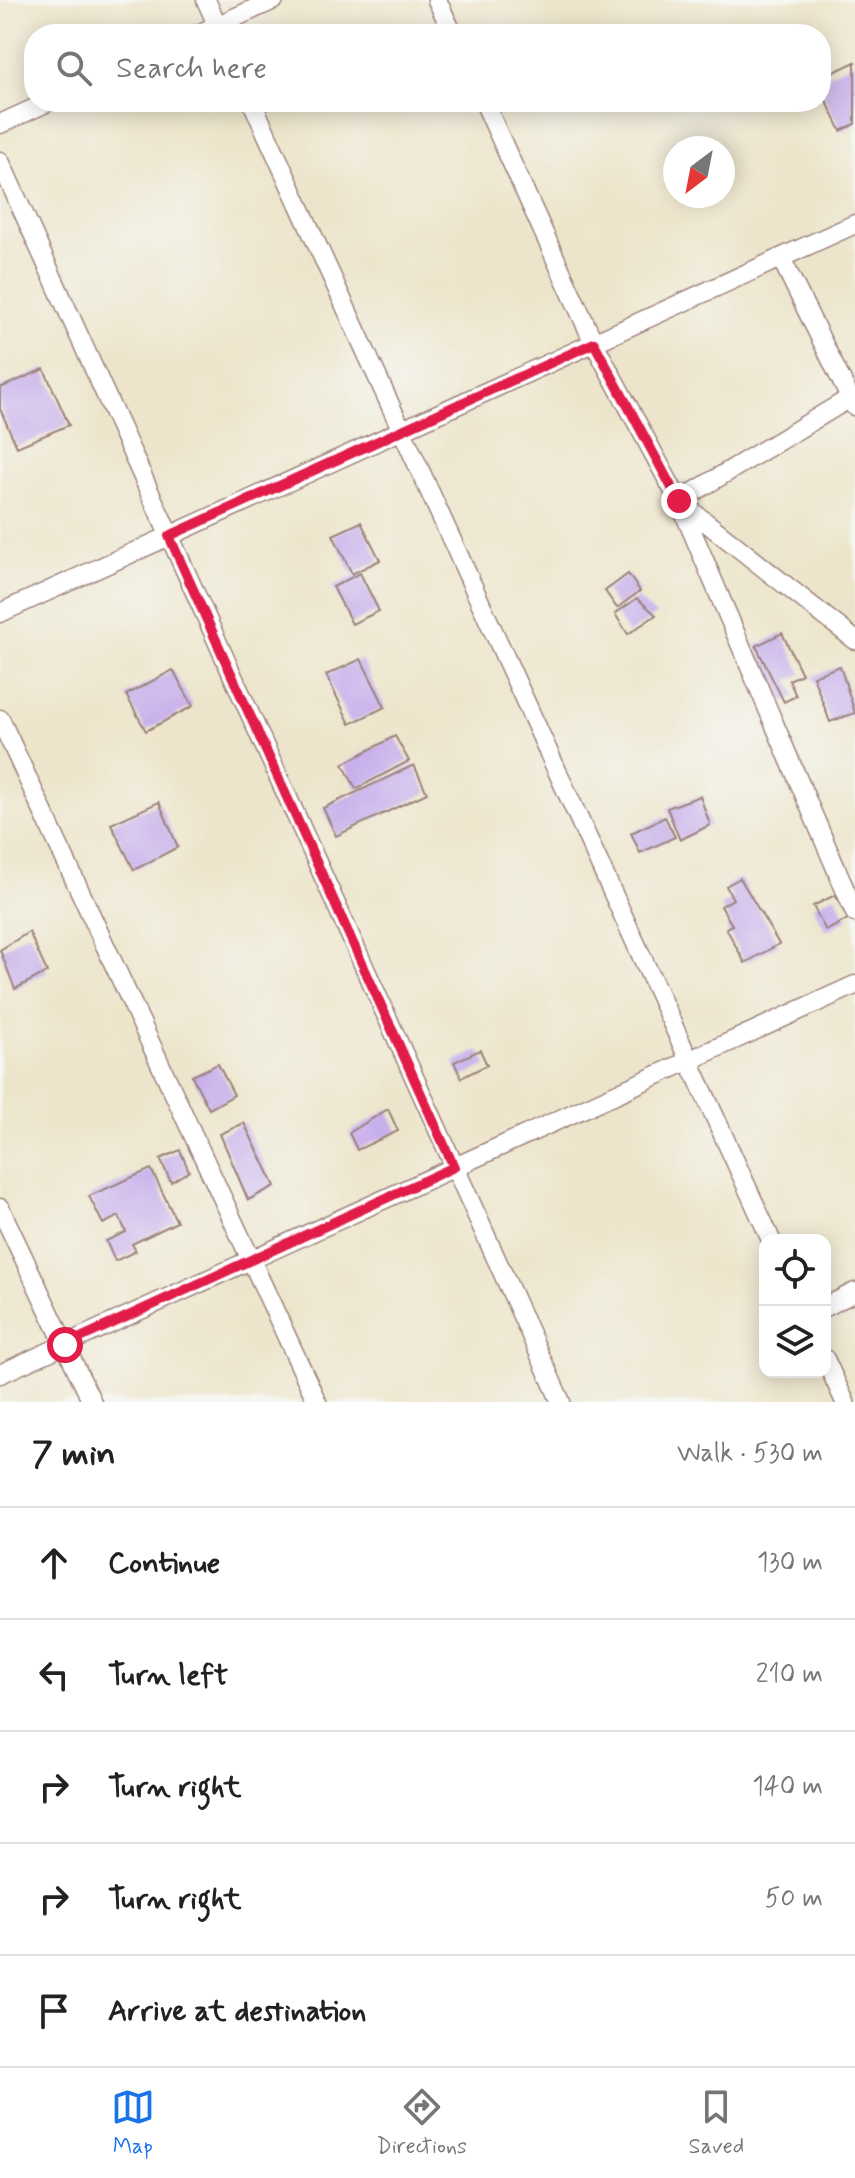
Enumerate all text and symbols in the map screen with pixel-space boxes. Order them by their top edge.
search box [24,24,831,112]
icon: search [52,46,96,90]
text: Search here [116,49,267,88]
north arrow [663,136,735,208]
route end [661,483,697,519]
map controls [759,1234,831,1378]
button: locate [759,1234,831,1306]
button: layers [759,1306,831,1378]
route start [47,1327,83,1363]
text: 7 min [32,1432,116,1477]
text: Walk · 530 m [677,1437,823,1471]
icon: ahead [32,1541,76,1585]
text: Continue [108,1544,220,1583]
text: 130 m [757,1546,823,1580]
icon: left [32,1653,76,1697]
text: Turn left [108,1656,228,1695]
text: 210 m [756,1658,823,1692]
icon: right [32,1765,76,1809]
text: Turn right [108,1768,241,1807]
text: 140 m [752,1770,823,1804]
icon: right [32,1877,76,1921]
text: Turn right [108,1880,241,1919]
text: 50 m [765,1882,823,1916]
icon: arrive [32,1989,76,2033]
text: Arrive at destination [108,1992,366,2031]
tab: Map [111,2085,155,2161]
tab: Directions [376,2085,467,2161]
tab: Saved [689,2085,744,2161]

